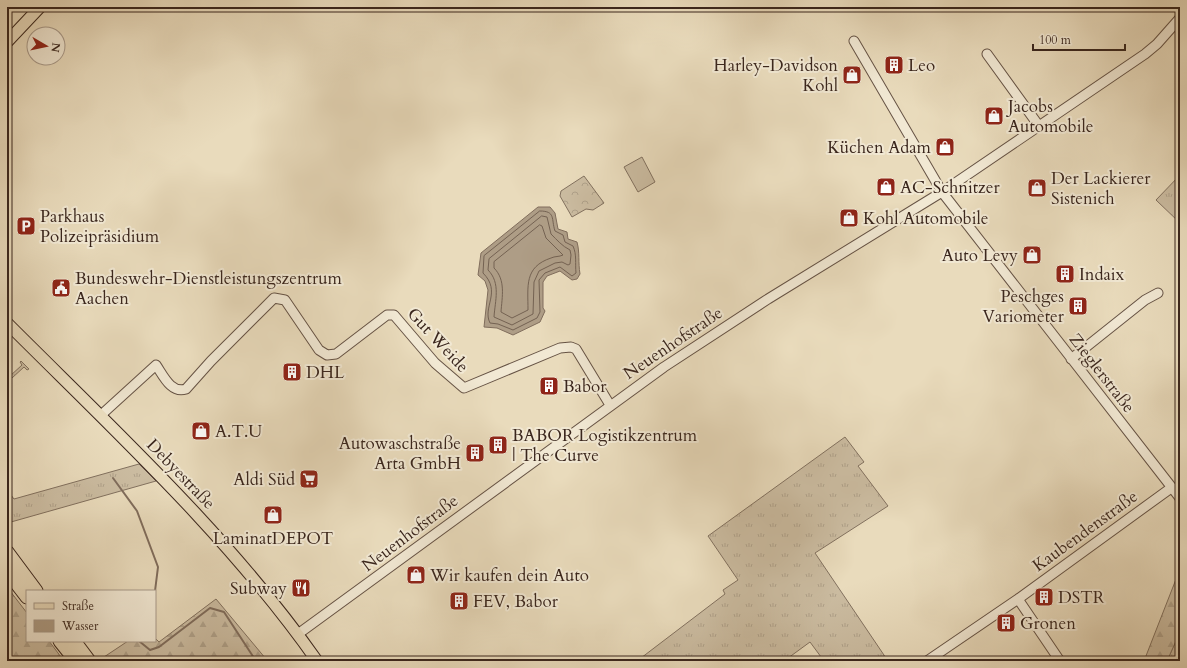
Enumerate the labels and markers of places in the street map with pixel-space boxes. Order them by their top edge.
place label: Harley-Davidson Kohl [714,54,839,97]
building icon: Leo [883,54,905,76]
place label: Leo [908,54,935,77]
shop icon: Harley-Davidson Kohl [841,64,863,86]
place label: Jacobs Automobile [1005,95,1094,138]
shop icon: Jacobs Automobile [983,105,1005,127]
place label: Küchen Adam [827,136,932,159]
shop icon: Küchen Adam [934,136,956,158]
place label: Der Lackierer Sistenich [1051,167,1151,210]
shop icon: AC-Schnitzer [875,176,897,198]
place label: AC-Schnitzer [900,176,1000,199]
shop icon: Der Lackierer Sistenich [1026,177,1048,199]
place label: Parkhaus Polizeipräsidium [40,205,160,248]
shop icon: Kohl Automobile [838,207,860,229]
place label: Kohl Automobile [863,207,989,230]
parking icon: Parkhaus Polizeipräsidium [15,215,37,237]
place label: Auto Levy [942,244,1018,267]
shop icon: Auto Levy [1021,244,1043,266]
building icon: Indaix [1054,263,1076,285]
place label: Indaix [1079,263,1125,286]
place label: Bundeswehr-Dienstleistungszentrum Aachen [75,267,342,310]
public building icon: Bundeswehr-Dienstleistungszentrum Aachen [50,277,72,299]
place label: Peschges Variometer [983,285,1065,328]
building icon: Peschges Variometer [1067,295,1089,317]
building icon: DHL [281,361,303,383]
place label: DHL [306,361,345,384]
building icon: Babor [538,375,560,397]
place label: Babor [563,375,607,398]
shop icon: A.T.U [190,420,212,442]
place label: A.T.U [215,420,262,443]
place label: BABOR Logistikzentrum | The Curve [512,424,698,467]
place label: Autowaschstraße Arta GmbH [339,432,461,475]
building icon: BABOR Logistikzentrum | The Curve [487,434,509,456]
building icon: Autowaschstraße Arta GmbH [464,442,486,464]
place label: Aldi Süd [233,468,295,491]
supermarket icon: Aldi Süd [298,468,320,490]
shop icon: LaminatDEPOT [262,504,284,526]
place label: LaminatDEPOT [213,527,333,550]
shop icon: Wir kaufen dein Auto [405,564,427,586]
place label: Wir kaufen dein Auto [429,564,589,587]
place label: Subway [230,577,287,600]
restaurant icon: Subway [290,577,312,599]
building icon: DSTR [1033,586,1055,608]
place label: DSTR [1058,586,1105,609]
building icon: FEV, Babor [448,590,470,612]
place label: FEV, Babor [473,590,559,613]
building icon: Gronen [995,612,1017,634]
place label: Gronen [1020,612,1076,635]

